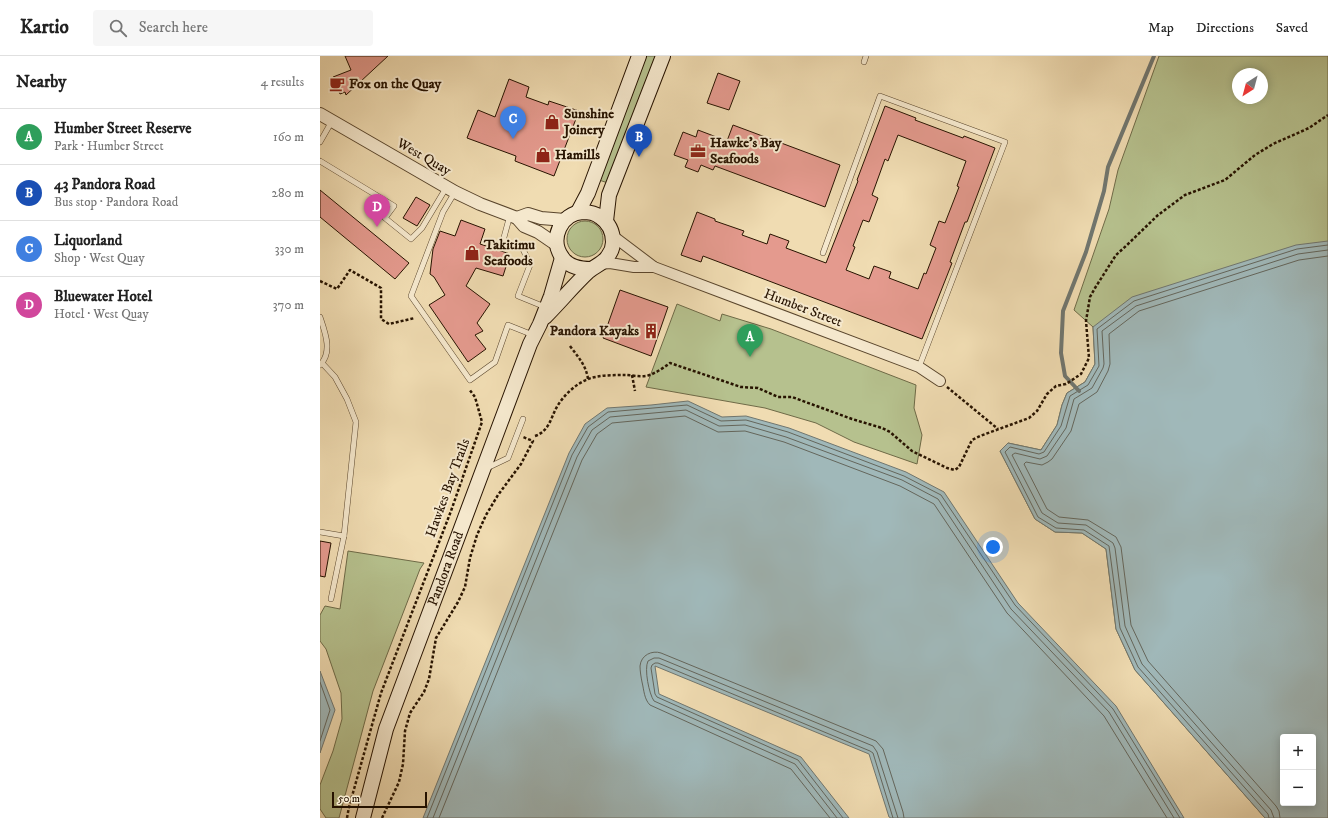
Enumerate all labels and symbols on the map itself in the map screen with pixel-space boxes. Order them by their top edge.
north arrow [1232,68,1268,104]
cafe icon: Fox on the Quay [328,75,346,93]
place label: Fox on the Quay [349,75,442,93]
place label: Sunshine Joinery [562,105,614,139]
pin: C [500,106,526,139]
shop icon: Sunshine Joinery [543,113,561,131]
pin: B [626,124,652,157]
street label: West Quay [393,134,455,180]
place label: Hawke's Bay Seafoods [710,134,782,168]
office icon: Hawke's Bay Seafoods [689,142,707,160]
shop icon: Hamills [534,146,552,164]
place label: Hamills [555,146,600,164]
pin: D [364,194,390,227]
place label: Takitimu Seafoods [483,236,535,270]
shop icon: Takitimu Seafoods [463,244,481,262]
street label: Humber Street [761,285,845,331]
place label: Pandora Kayaks [550,322,639,340]
building icon: Pandora Kayaks [642,322,660,340]
pin: A [737,324,763,357]
street label: Hawkes Bay Trails [422,436,474,540]
street label: Pandora Road [424,529,468,609]
your location [983,537,1003,557]
scale bar [332,790,427,809]

